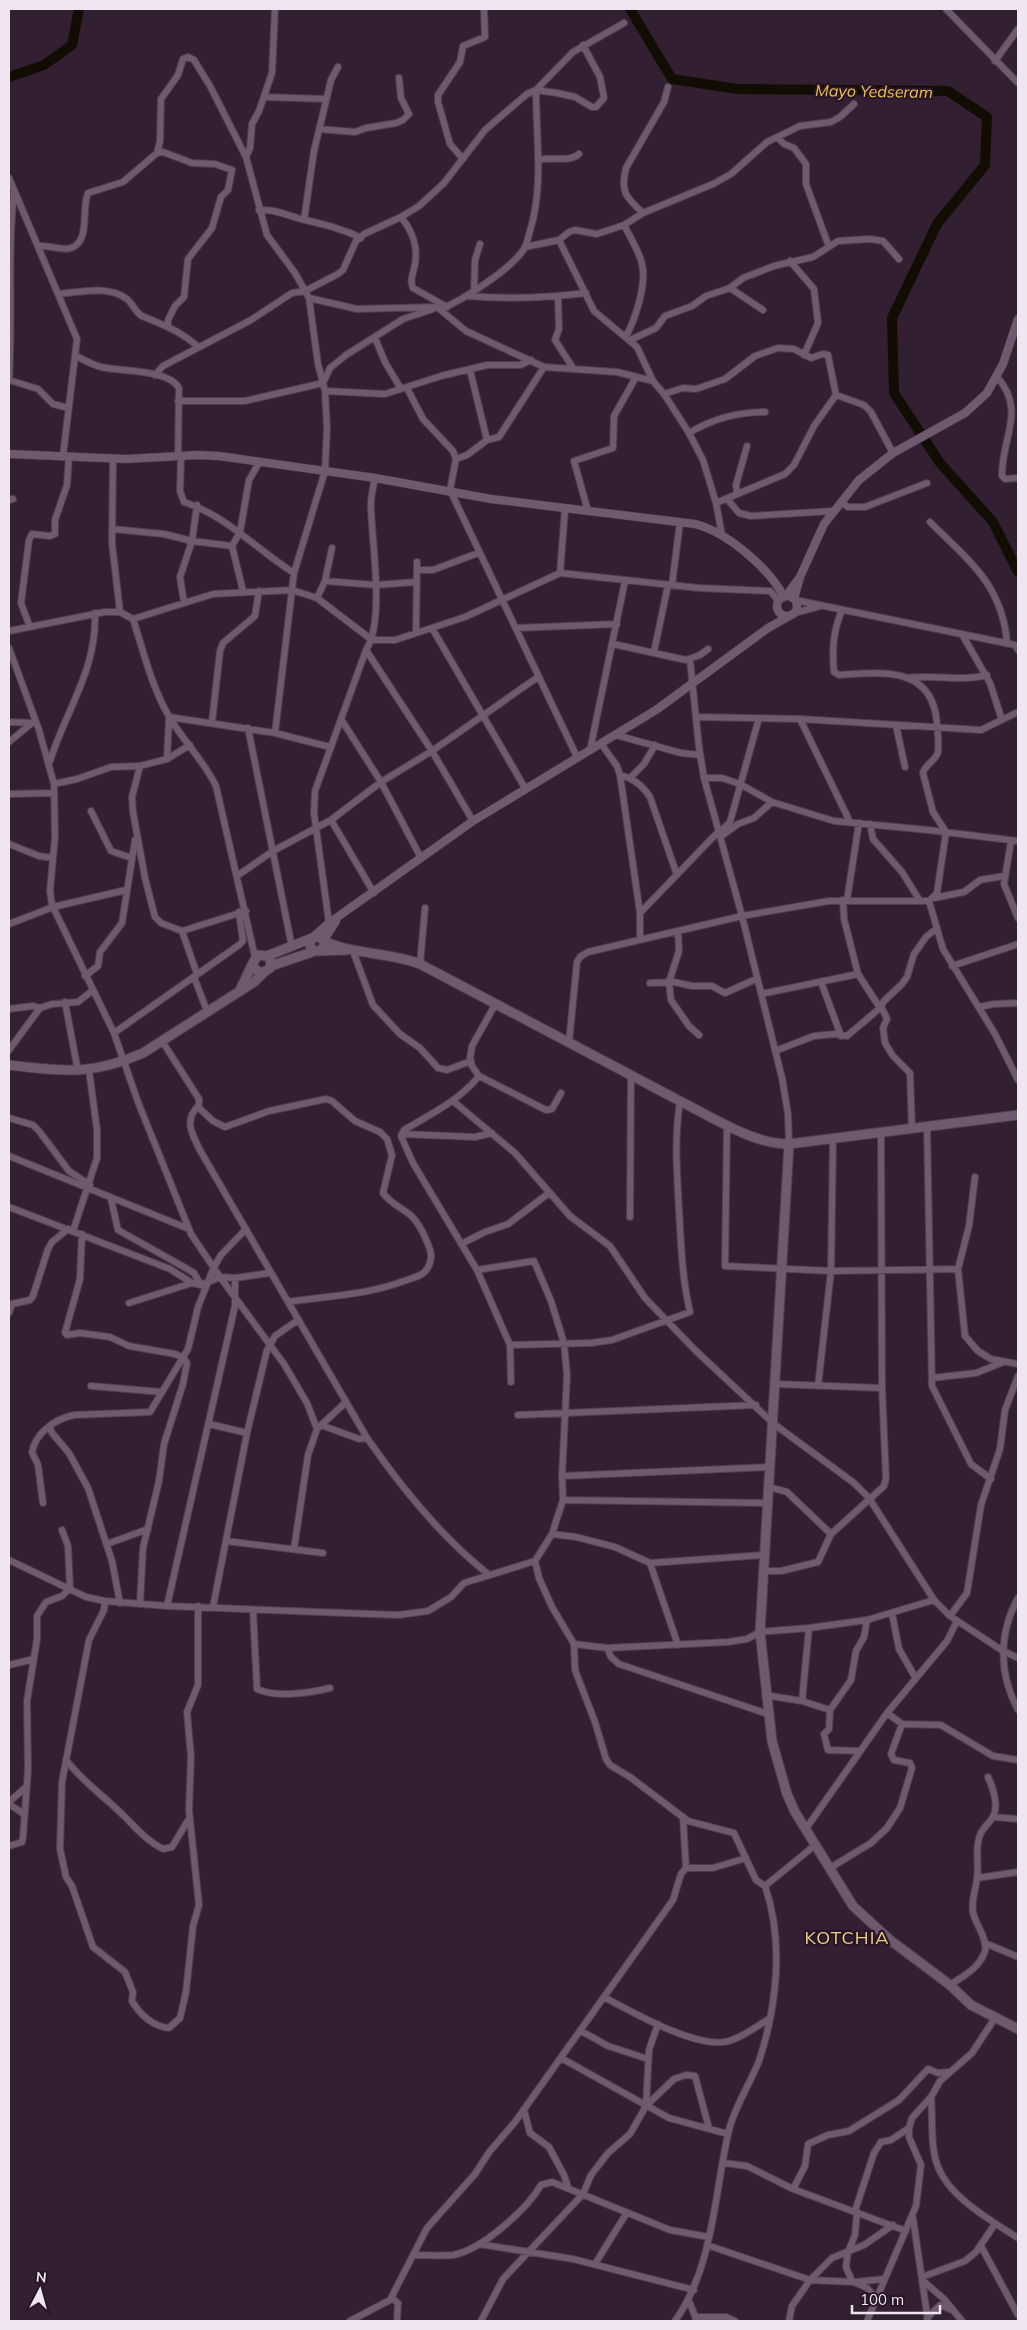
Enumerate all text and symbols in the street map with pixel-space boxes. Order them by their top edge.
water label: Mayo Yedseram [815,80,933,102]
district label: KOTCHIA [804,1926,890,1949]
north arrow [15,2265,65,2315]
text: N [35,2268,48,2287]
scale bar [852,2282,940,2314]
text: 100 m [860,2290,904,2309]

